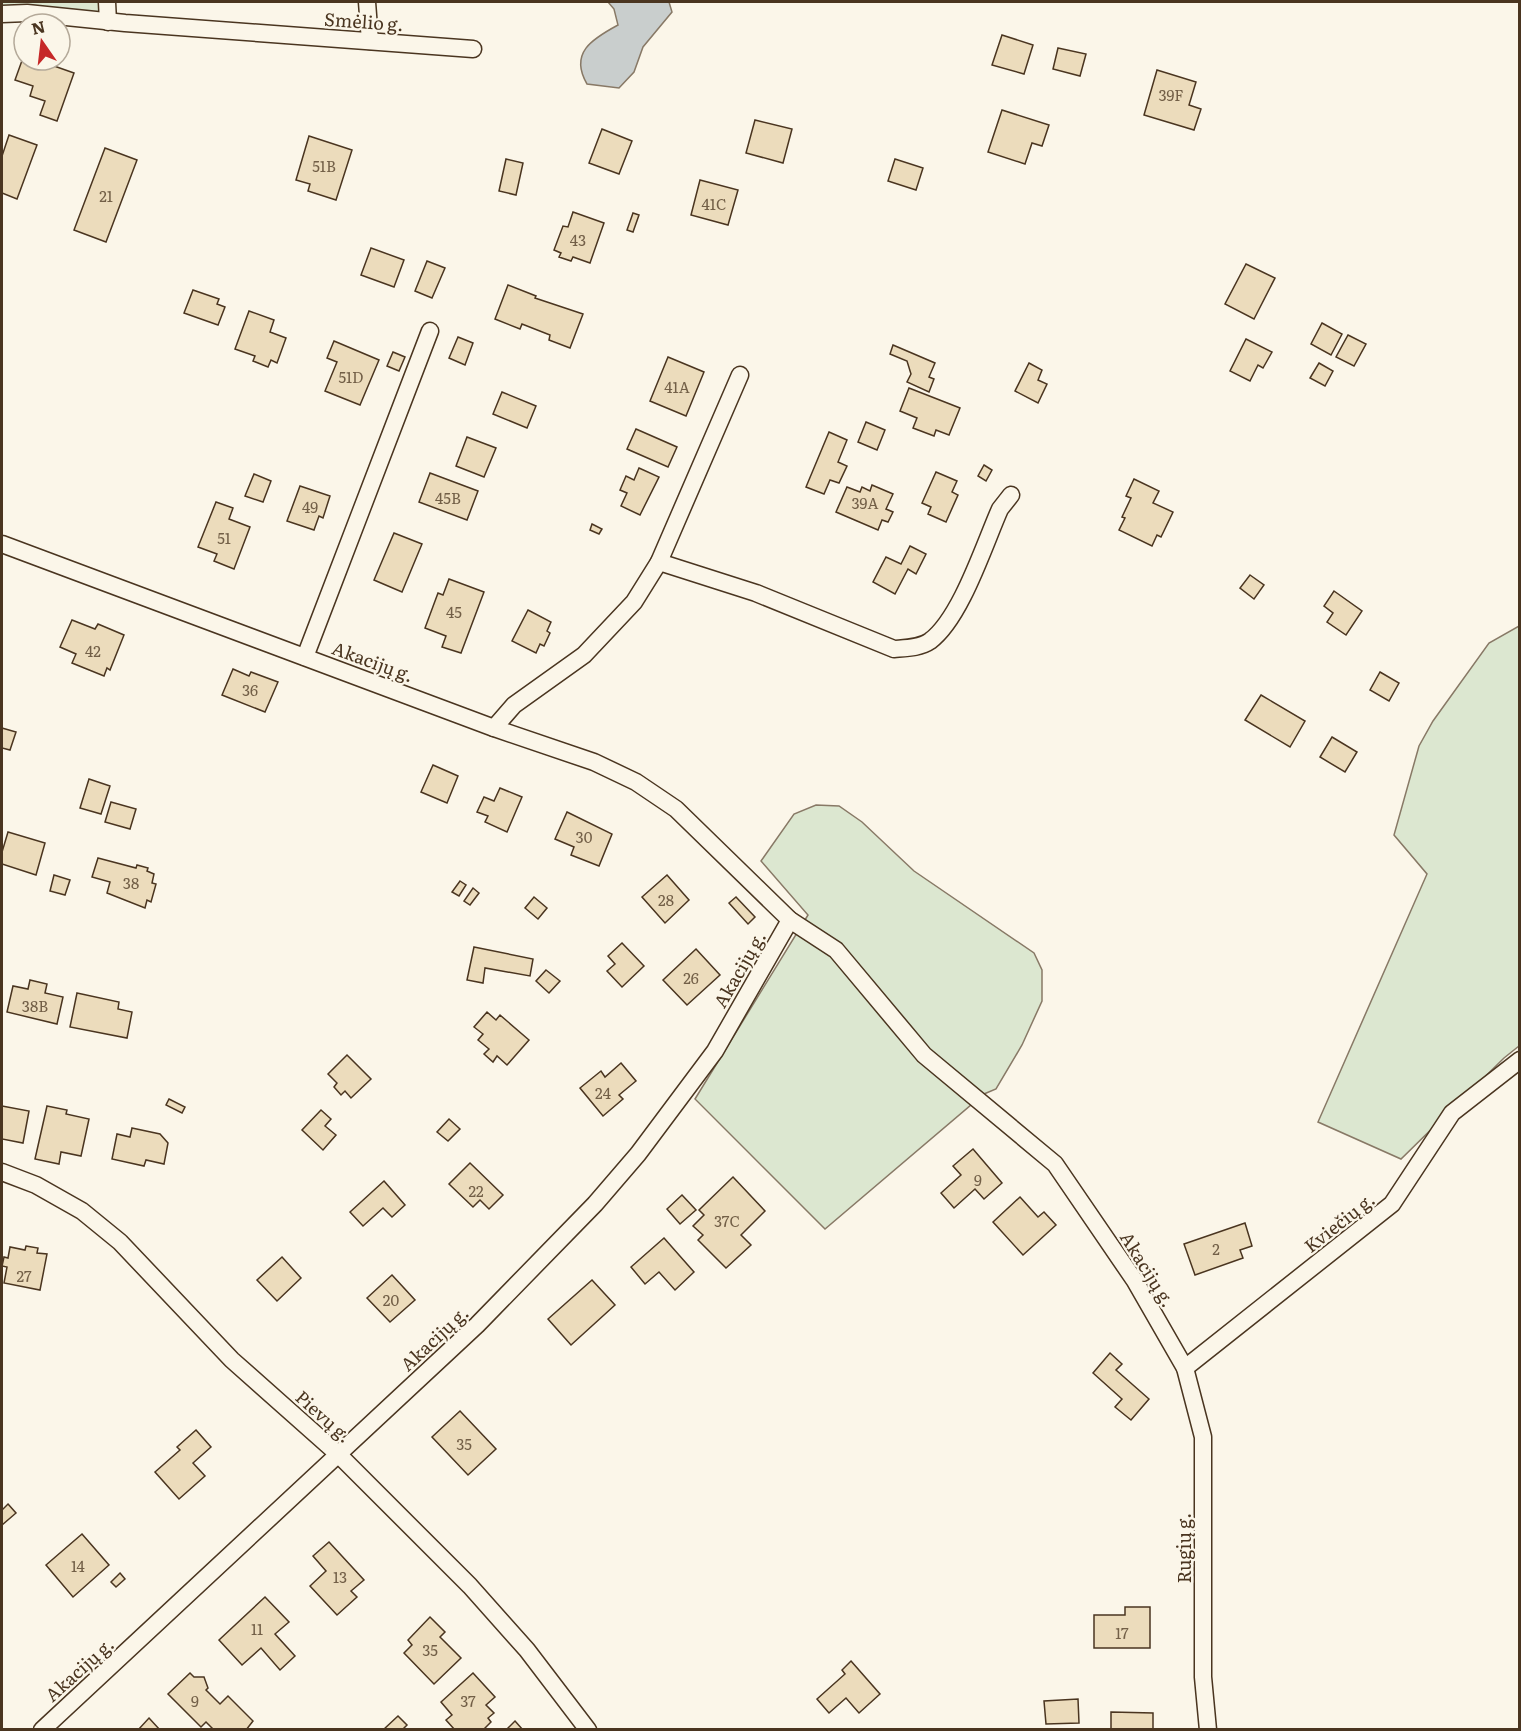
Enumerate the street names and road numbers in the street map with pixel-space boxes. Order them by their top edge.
street label: Smėlio g. [323,5,405,37]
street label: Akacijų g. [329,634,417,688]
street label: Akacijų g. [706,926,772,1012]
street label: Kviečių g. [1298,1186,1380,1258]
street label: Akacijų g. [1114,1226,1182,1312]
street label: Akacijų g. [394,1299,474,1377]
street label: Pievų g. [290,1383,358,1449]
street label: Rugių g. [1170,1513,1197,1583]
street label: Akacijų g. [38,1631,120,1707]

